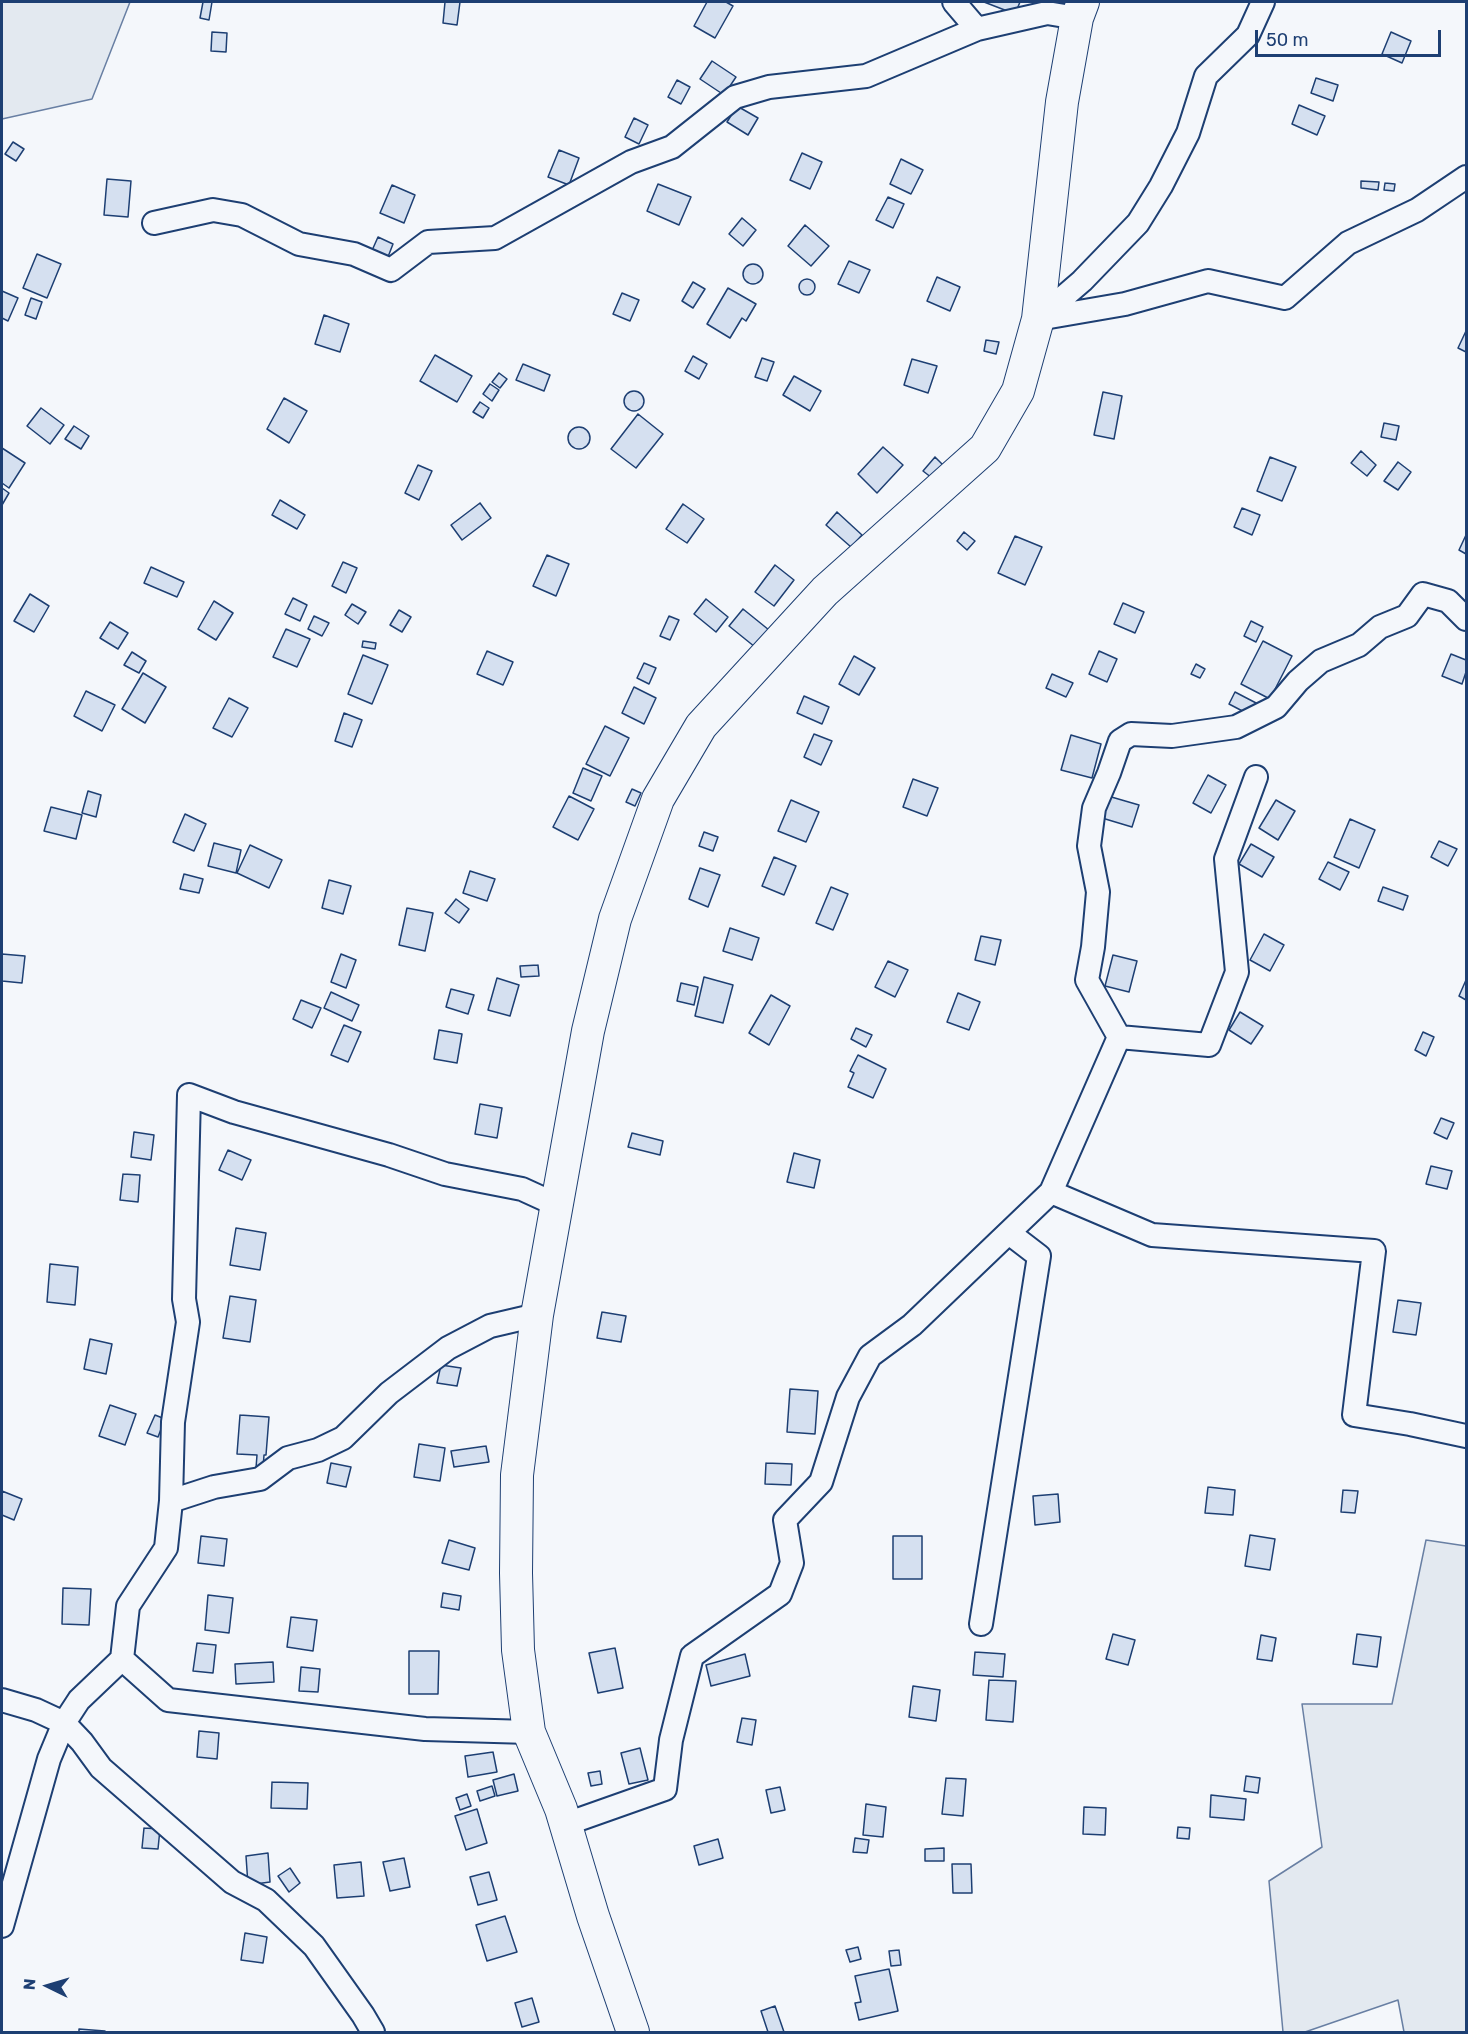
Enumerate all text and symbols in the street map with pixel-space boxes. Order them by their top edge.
scale bar [1258,18,1444,56]
text: 50 m [1266,29,1309,51]
north arrow [18,1956,78,2016]
text: N [20,1978,40,1991]

